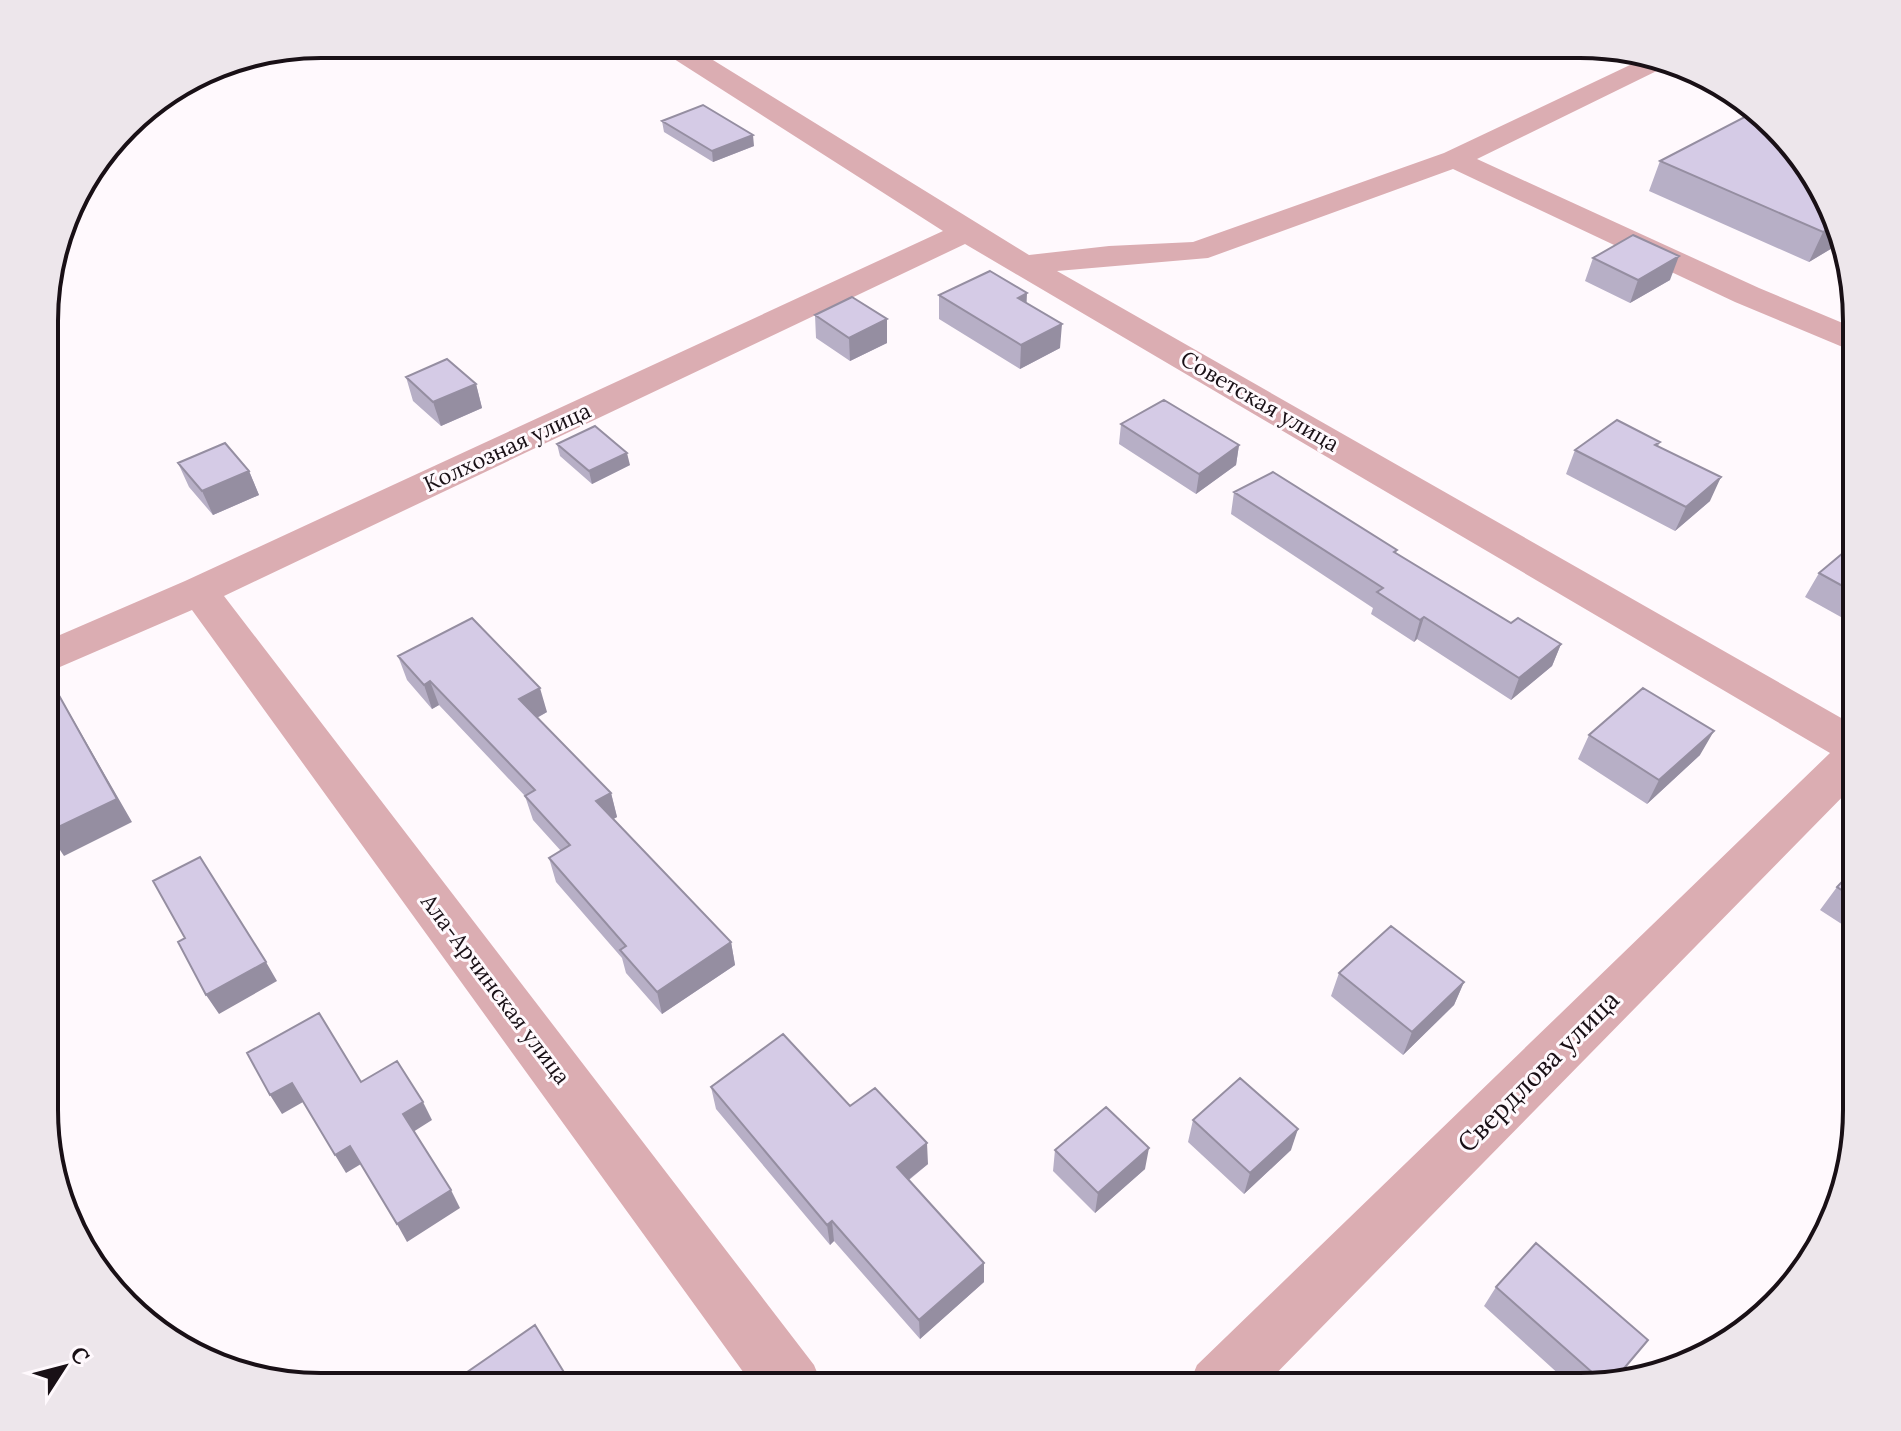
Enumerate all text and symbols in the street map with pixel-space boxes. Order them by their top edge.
street label: Советская улица [1176,344,1344,458]
street label: Колхозная улица [419,396,595,498]
street label: Ала-Арчинская улица [415,888,577,1090]
street label: Свердлова улица [1450,983,1626,1159]
north arrow [24,1327,104,1407]
text: С [64,1341,96,1370]

